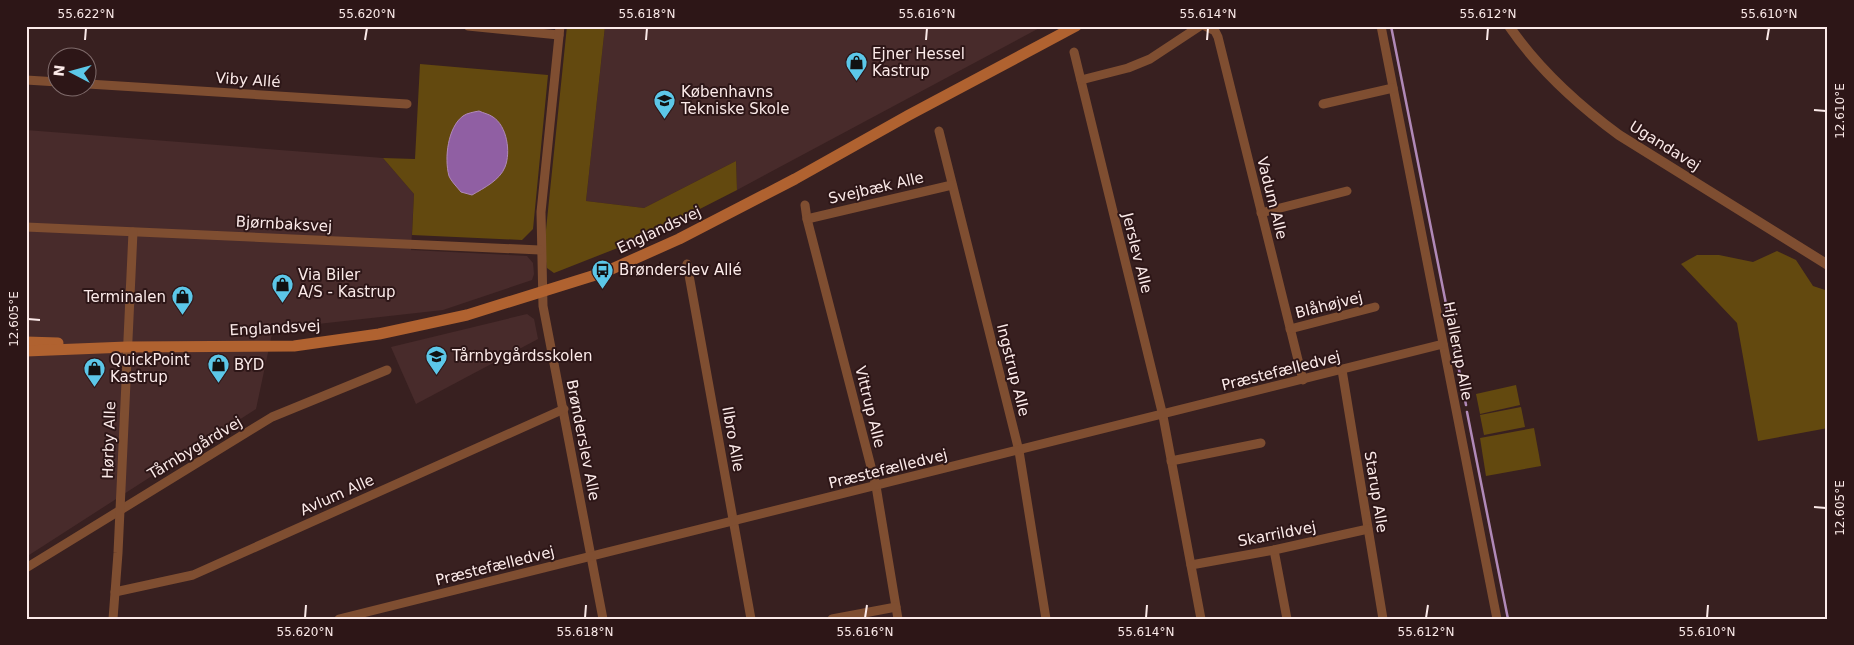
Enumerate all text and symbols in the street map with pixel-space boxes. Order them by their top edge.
text: 55.622°N [58,7,114,21]
text: 55.620°N [339,7,395,21]
text: 55.618°N [619,7,675,21]
text: 55.616°N [899,7,955,21]
text: 55.614°N [1180,7,1236,21]
text: 55.612°N [1460,7,1516,21]
text: 55.610°N [1741,7,1797,21]
place label: Ejner Hessel Kastrup [872,45,965,80]
north arrow [48,48,98,98]
shop icon: Ejner Hessel Kastrup [844,51,868,82]
text: N [51,64,68,77]
street label: Viby Allé [215,69,281,91]
place label: Københavns Tekniske Skole [680,83,789,118]
text: 12.610°E [1833,83,1847,139]
school or university icon: Københavns Tekniske Skole [653,89,677,120]
street label: Ugandavej [1626,117,1704,175]
street label: Vadum Alle [1253,155,1291,241]
street label: Svejbæk Alle [827,168,925,208]
street label: Englandsvej [614,203,704,257]
street label: Jerslev Alle [1118,210,1156,295]
street label: Bjørnbaksvej [235,212,333,236]
bus stop icon: Brønderslev Allé [591,258,615,289]
place label: Brønderslev Allé [619,261,742,279]
place label: Via Biler A/S - Kastrup [298,266,395,301]
shop icon: Via Biler A/S - Kastrup [270,272,294,303]
shop icon: Terminalen [170,285,194,316]
place label: Terminalen [83,288,166,306]
street label: Blåhøjvej [1293,288,1365,322]
text: 12.605°E [7,291,21,347]
street label: Hjallerup Alle [1440,300,1476,402]
street label: Englandsvej [229,317,321,339]
street label: Ingstrup Alle [993,322,1033,418]
school or university icon: Tårnbygårdsskolen [424,344,448,375]
place label: Tårnbygårdsskolen [451,347,592,365]
street label: Præstefælledvej [1220,348,1342,394]
place label: QuickPoint Kastrup [110,351,190,386]
shop icon: BYD [206,353,230,384]
place label: BYD [234,356,264,374]
shop icon: QuickPoint Kastrup [82,357,106,388]
street label: Vittrup Alle [851,364,889,450]
street label: Brønderslev Alle [562,378,604,502]
street label: Hørby Alle [99,401,119,479]
street label: Ilbro Alle [718,405,748,473]
street label: Tårnbygårdvej [144,413,245,484]
street label: Præstefælledvej [827,446,949,492]
street label: Starup Alle [1361,450,1391,534]
street label: Avlum Alle [297,471,377,519]
text: 12.605°E [1833,480,1847,536]
street label: Skarrildvej [1236,518,1318,550]
street label: Præstefælledvej [434,543,556,589]
text: 55.620°N [277,625,333,639]
text: 55.618°N [557,625,613,639]
text: 55.616°N [837,625,893,639]
text: 55.614°N [1118,625,1174,639]
text: 55.612°N [1398,625,1454,639]
text: 55.610°N [1679,625,1735,639]

